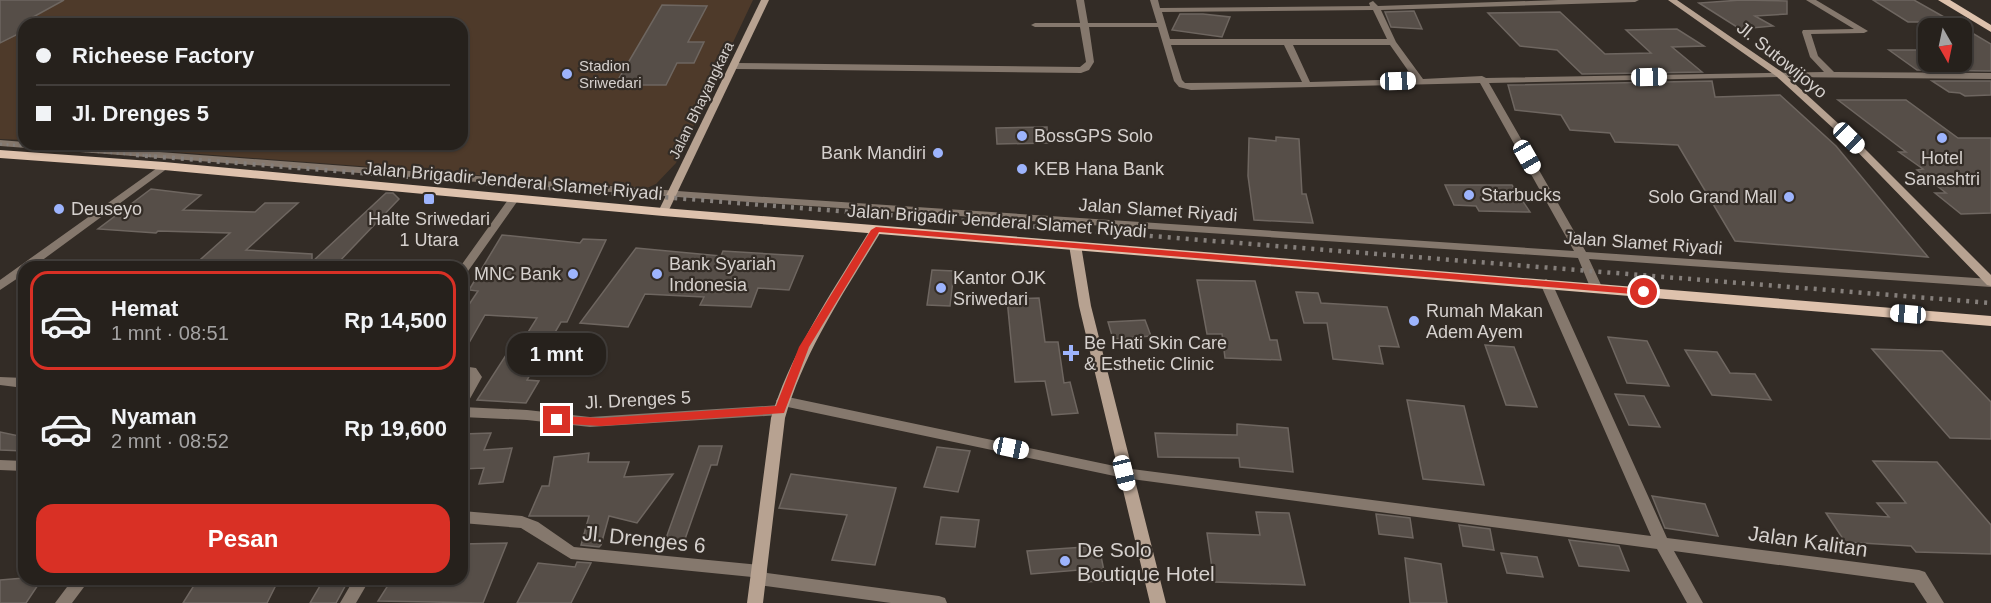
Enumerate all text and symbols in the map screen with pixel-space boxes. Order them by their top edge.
street label: Jl. Sutowijoyo [1733,18,1831,102]
north arrow [1918,18,1972,72]
map controls [1918,18,1972,72]
street label: Jalan Bhayangkara [665,38,737,161]
text: Richeese Factory [72,43,254,68]
place label: Stadion Sriwedari [579,57,642,91]
marker: Stadion Sriwedari [560,67,574,81]
car [1631,68,1667,86]
car [1380,71,1416,91]
text: Jl. Drenges 5 [72,101,209,126]
car [1830,119,1868,157]
place label: BossGPS Solo [1034,126,1153,146]
marker: BossGPS Solo [1015,129,1029,143]
marker: Hotel Sanashtri [1935,131,1949,145]
car [1510,137,1544,177]
place label: Bank Mandiri [821,143,926,163]
marker: Bank Mandiri [931,146,945,160]
place label: Hotel Sanashtri [1904,148,1980,189]
street label: Jalan Brigadir Jenderal Slamet Riyadi [363,158,663,204]
place label: KEB Hana Bank [1034,159,1165,179]
marker: KEB Hana Bank [1015,162,1029,176]
place label: Starbucks [1481,185,1561,205]
place label: Solo Grand Mall [1648,187,1777,207]
marker: Starbucks [1462,188,1476,202]
marker: Solo Grand Mall [1782,190,1796,204]
marker: Halte Sriwedari 1 Utara [422,192,436,206]
street label: Jalan Slamet Riyadi [1078,194,1238,226]
place label: Deuseyo [71,199,142,219]
street label: Jalan Brigadir Jenderal Slamet Riyadi [847,201,1147,241]
marker: Deuseyo [52,202,66,216]
place label: Halte Sriwedari 1 Utara [368,209,490,250]
street label: Jalan Slamet Riyadi [1563,227,1723,259]
place label: Bank Syariah Indonesia [669,254,776,295]
place label: MNC Bank [474,264,562,284]
marker: MNC Bank [566,267,580,281]
marker: Bank Syariah Indonesia [650,267,664,281]
place label: Kantor OJK Sriwedari [953,268,1046,309]
route start [1630,278,1657,305]
marker: Kantor OJK Sriwedari [934,281,948,295]
icon: car [39,294,93,348]
text: Hemat [111,296,178,321]
place label: Rumah Makan Adem Ayem [1426,301,1543,342]
car [1889,303,1927,325]
text: Rp 14,500 [344,308,447,333]
marker: Rumah Makan Adem Ayem [1407,314,1421,328]
text: 1 mnt · 08:51 [111,322,229,344]
callout: 1 mnt [508,333,606,375]
place label: Be Hati Skin Care & Esthetic Clinic [1084,333,1227,374]
text: 1 mnt [530,343,583,365]
marker: Be Hati Skin Care & Esthetic Clinic [1062,344,1080,362]
street label: Jl. Drenges 5 [585,387,691,413]
icon: car [39,402,93,456]
text: Nyaman [111,404,197,429]
route end [543,406,570,433]
text: Rp 19,600 [344,416,447,441]
text: 2 mnt · 08:52 [111,430,229,452]
car [992,435,1030,461]
car [1111,453,1137,493]
button: Pesan [36,504,450,573]
street label: Jl. Drenges 6 [581,521,707,557]
street label: Jalan Kalitan [1747,521,1869,561]
place label: De Solo Boutique Hotel [1077,538,1215,585]
marker: De Solo Boutique Hotel [1058,554,1072,568]

